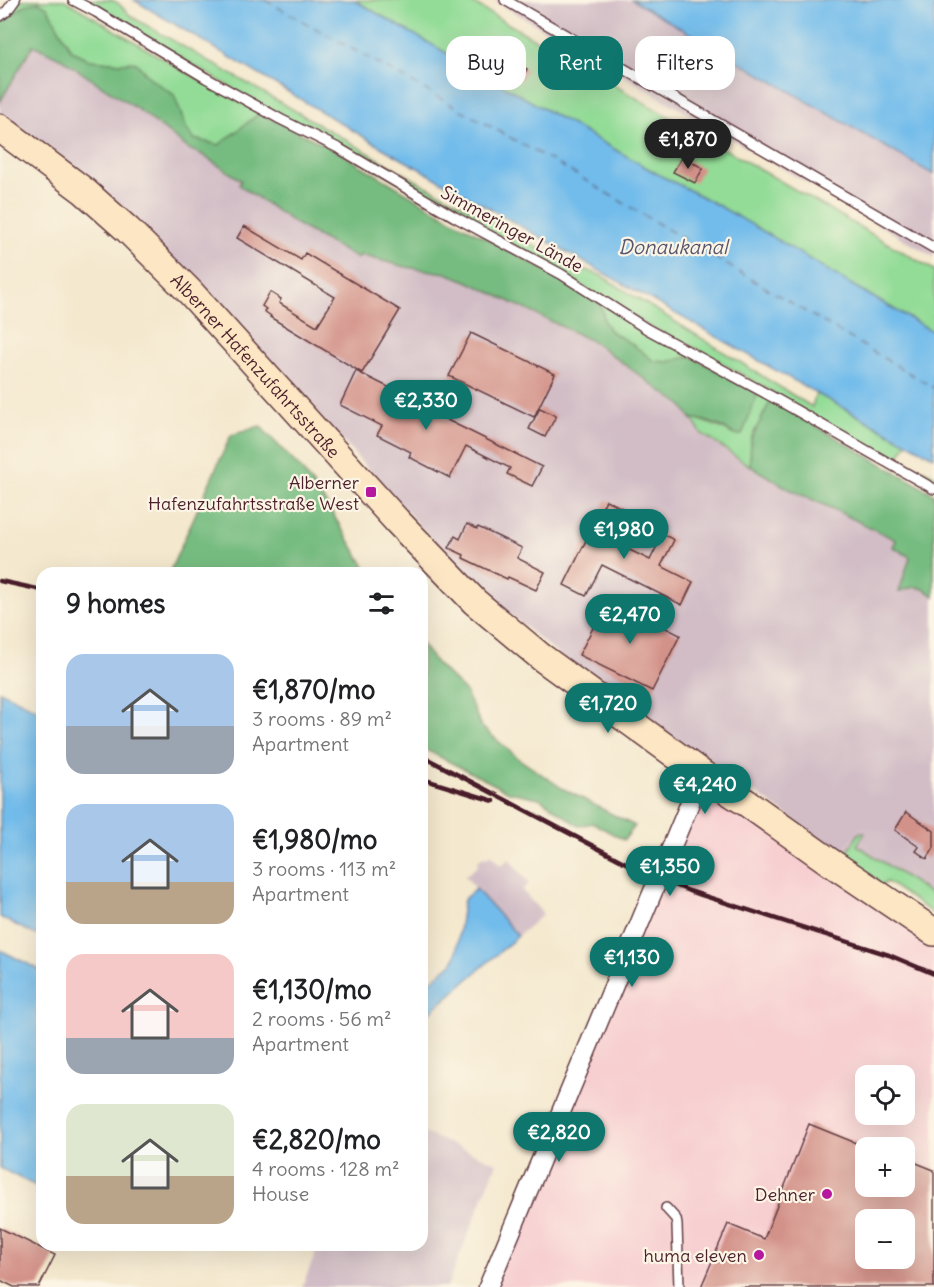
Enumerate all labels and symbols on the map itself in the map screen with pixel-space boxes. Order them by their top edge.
pin: €1,870 [639,119,737,170]
street label: Simmeringer Lände [437,180,587,278]
water label: Donaukanal [619,234,730,259]
street label: Alberner Hafenzufahrtsstraße [166,268,346,462]
pin: €2,330 [377,380,475,431]
place label: Alberner Hafenzufahrtsstraße West [148,471,360,515]
marker: Alberner Hafenzufahrtsstraße West [364,485,378,499]
pin: €1,980 [575,509,673,560]
pin: €2,470 [581,594,679,645]
pin: €1,720 [559,683,657,734]
pin: €4,240 [656,764,754,815]
pin: €1,350 [621,846,719,897]
pin: €1,130 [583,937,681,988]
pin: €2,820 [510,1112,608,1163]
place label: Dehner [755,1183,816,1206]
marker: Dehner [820,1187,834,1201]
place label: huma eleven [644,1244,747,1267]
marker: huma eleven [752,1248,766,1262]

